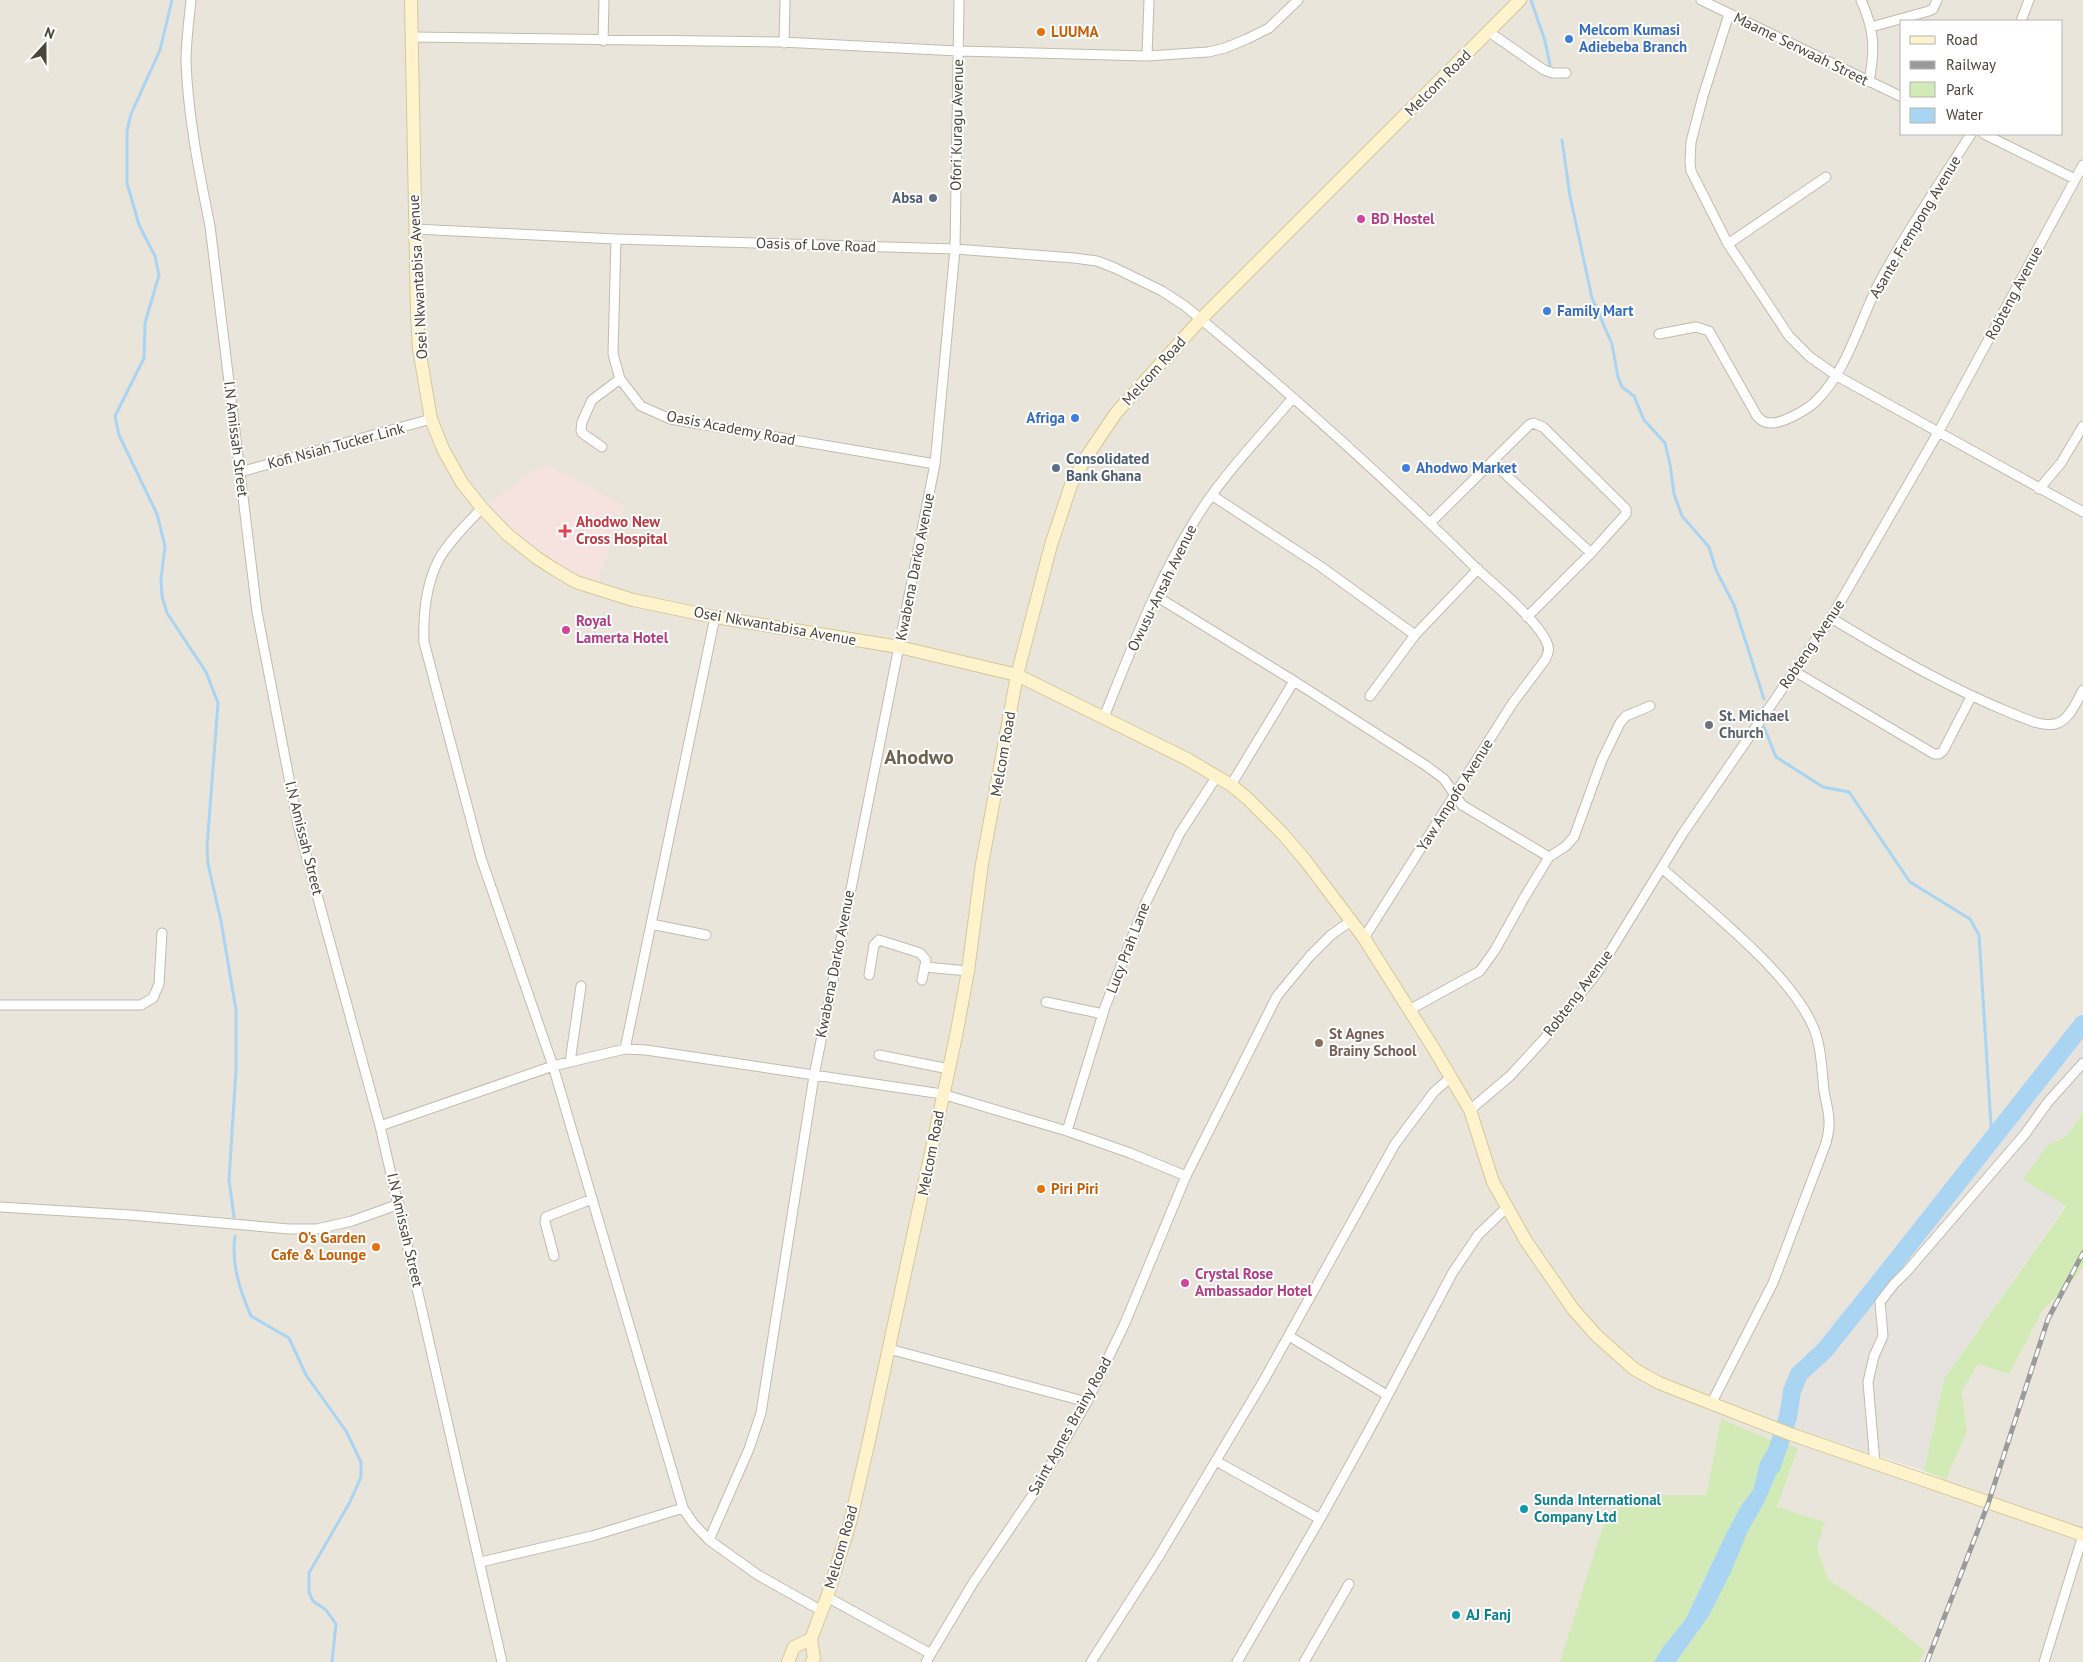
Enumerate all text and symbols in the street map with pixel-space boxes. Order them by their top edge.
street label: Maame Serwaah Street [1731,8,1872,89]
north arrow [20,20,70,70]
place label: Melcom Kumasi Adiebeba Branch [1579,20,1687,56]
legend [1900,20,2063,135]
place label: LUUMA [1051,22,1100,41]
text: N [42,23,57,43]
marker: LUUMA [1035,26,1047,38]
text: Road [1946,30,1978,49]
marker: Melcom Kumasi Adiebeba Branch [1563,33,1575,45]
street label: Melcom Road [1400,45,1475,120]
text: Railway [1946,55,1996,74]
street label: Ofori Kuragu Avenue [946,59,967,191]
text: Park [1946,80,1974,99]
text: Water [1946,105,1983,124]
street label: Asante Frempong Avenue [1865,152,1965,301]
place label: Absa [892,188,923,207]
marker: Absa [927,192,939,204]
street label: Osei Nkwantabisa Avenue [404,194,431,360]
place label: BD Hostel [1371,209,1435,228]
marker: BD Hostel [1355,213,1367,225]
street label: Oasis of Love Road [756,233,876,256]
street label: Robteng Avenue [1981,243,2046,343]
place label: Family Mart [1557,301,1634,320]
marker: Family Mart [1541,305,1553,317]
street label: Melcom Road [1118,332,1190,409]
street label: I.N Amissah Street [220,380,253,498]
street label: Oasis Academy Road [665,406,797,449]
place label: Afriga [1026,408,1065,427]
marker: Afriga [1069,412,1081,424]
street label: Kofi Nsiah Tucker Link [265,418,407,473]
place label: Consolidated Bank Ghana [1066,449,1149,485]
place label: Ahodwo Market [1416,458,1517,477]
marker: Consolidated Bank Ghana [1050,462,1062,474]
marker: Ahodwo Market [1400,462,1412,474]
street label: Kwabena Darko Avenue [891,491,938,642]
place label: Ahodwo New Cross Hospital [576,512,668,548]
street label: Owusu-Ansah Avenue [1123,521,1200,654]
marker: Ahodwo New Cross Hospital [558,524,572,538]
street label: Robteng Avenue [1775,595,1848,692]
street label: Osei Nkwantabisa Avenue [692,602,858,649]
place label: Royal Lamerta Hotel [576,611,669,647]
marker: Royal Lamerta Hotel [560,624,572,636]
place label: St. Michael Church [1719,706,1789,742]
street label: Melcom Road [986,710,1019,798]
marker: St. Michael Church [1703,719,1715,731]
street label: Yaw Ampofo Avenue [1412,735,1497,854]
district label: Ahodwo [884,744,954,770]
street label: I.N Amissah Street [281,779,328,897]
street label: Kwabena Darko Avenue [811,888,858,1039]
street label: Lucy Prah Lane [1101,900,1154,996]
street label: Robteng Avenue [1539,946,1616,1040]
place label: St Agnes Brainy School [1329,1024,1417,1060]
marker: St Agnes Brainy School [1313,1037,1325,1049]
street label: Melcom Road [913,1109,948,1197]
street label: I.N Amissah Street [383,1171,428,1289]
place label: Piri Piri [1051,1179,1099,1198]
marker: Piri Piri [1035,1183,1047,1195]
place label: O's Garden Cafe & Lounge [271,1228,366,1264]
marker: O's Garden Cafe & Lounge [370,1241,382,1253]
place label: Crystal Rose Ambassador Hotel [1195,1264,1313,1300]
marker: Crystal Rose Ambassador Hotel [1179,1277,1191,1289]
street label: Saint Agnes Brainy Road [1024,1353,1115,1498]
place label: Sunda International Company Ltd [1534,1490,1662,1526]
street label: Melcom Road [819,1503,862,1591]
marker: Sunda International Company Ltd [1518,1503,1530,1515]
place label: AJ Fanj [1466,1605,1511,1624]
marker: AJ Fanj [1450,1609,1462,1621]

